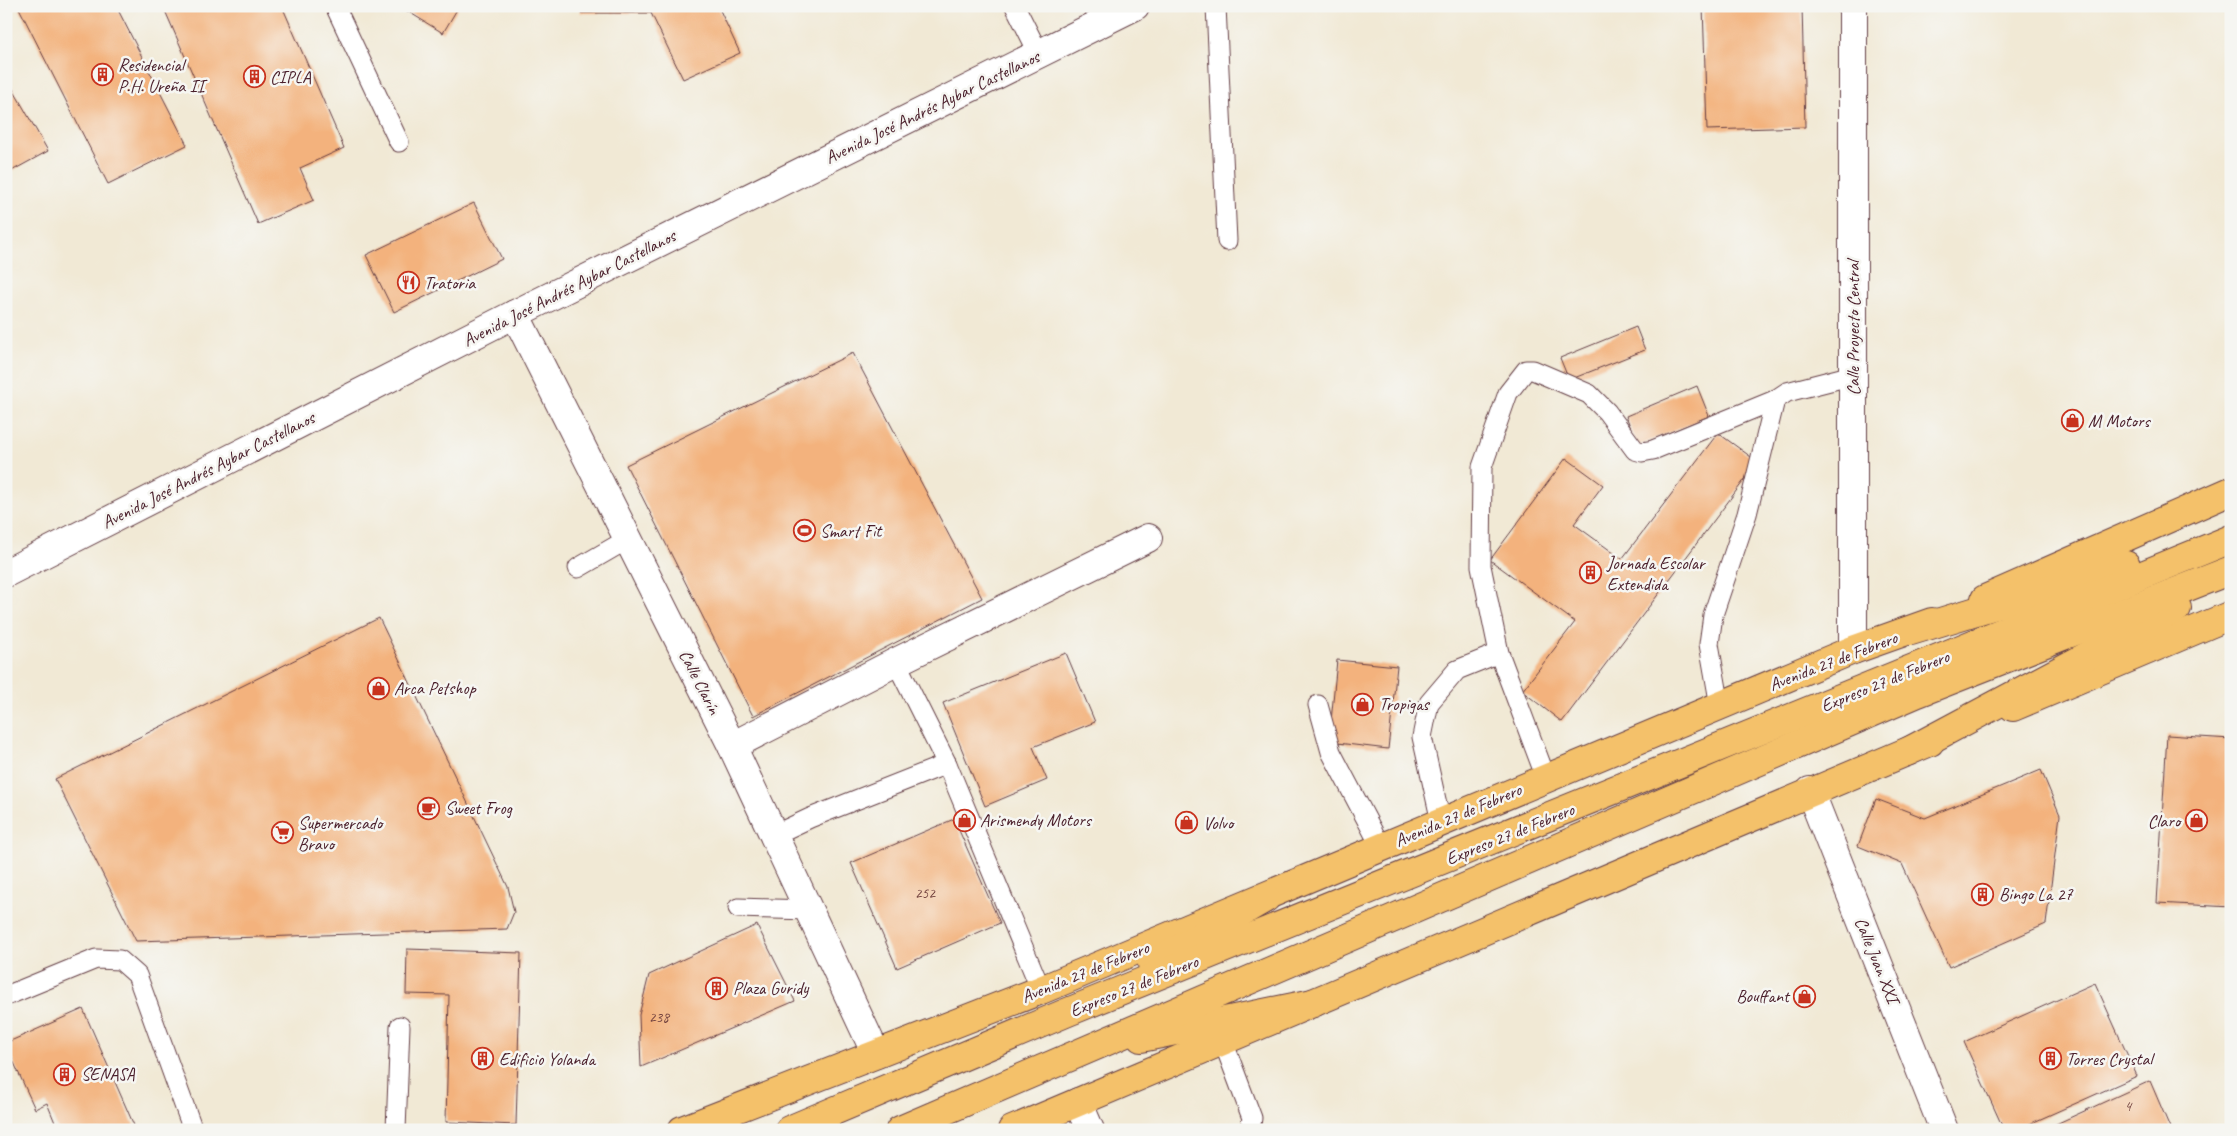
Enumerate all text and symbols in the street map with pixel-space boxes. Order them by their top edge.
street label: Avenida José Andrés Aybar Castellanos [821,45,1044,169]
place label: Residencial P.H. Ureña II [118,54,208,97]
building icon: Residencial P.H. Ureña II [90,63,114,87]
building icon: CIPLA [242,65,266,89]
place label: CIPLA [270,66,312,88]
street label: Avenida José Andrés Aybar Castellanos [459,224,681,351]
street label: Calle Proyecto Central [1842,258,1864,395]
restaurant icon: Tratoria [396,271,420,295]
place label: Tratoria [424,272,476,294]
street label: Avenida José Andrés Aybar Castellanos [98,406,320,533]
shop icon: M Motors [2060,409,2084,433]
place label: M Motors [2088,410,2151,432]
sports icon: Smart Fit [792,519,816,543]
place label: Smart Fit [820,520,883,542]
place label: Jornada Escolar Extendida [1606,552,1707,595]
building icon: Jornada Escolar Extendida [1579,561,1603,585]
street label: Avenida 27 de Febrero [1766,626,1902,696]
street label: Expreso 27 de Febrero [1818,645,1954,717]
street label: Calle Clarín [674,646,726,719]
shop icon: Arca Petshop [366,676,390,700]
place label: Arca Petshop [394,677,477,699]
shop icon: Tropigas [1351,692,1375,716]
place label: Tropigas [1379,693,1431,715]
street label: Avenida 27 de Febrero [1391,778,1526,852]
cafe icon: Sweet Frog [417,796,441,820]
place label: Sweet Frog [445,797,514,819]
street label: Expreso 27 de Febrero [1443,798,1579,870]
shop icon: Arismendy Motors [952,808,976,832]
place label: Arismendy Motors [980,809,1093,831]
shop icon: Claro [2184,809,2208,833]
place label: Claro [2148,810,2182,832]
shop icon: Volvo [1175,811,1199,835]
place label: Supermercado Bravo [298,812,384,855]
place label: Volvo [1203,812,1235,834]
supermarket icon: Supermercado Bravo [270,821,294,845]
building icon: Bingo La 27 [1971,882,1995,906]
place label: Bingo La 27 [1999,883,2074,905]
house number: 252 [915,884,936,903]
street label: Calle Juan XXI [1850,914,1906,1010]
street label: Avenida 27 de Febrero [1018,936,1153,1008]
street label: Expreso 27 de Febrero [1067,950,1203,1022]
building icon: Plaza Guridy [705,976,729,1000]
place label: Plaza Guridy [733,977,810,999]
shop icon: Bouffant [1793,984,1817,1008]
place label: Bouffant [1736,985,1791,1007]
house number: 238 [649,1008,670,1027]
building icon: Edificio Yolanda [471,1047,495,1071]
building icon: Torres Crystal [2038,1047,2062,1071]
place label: Edificio Yolanda [499,1048,596,1070]
place label: Torres Crystal [2066,1048,2155,1070]
building icon: SENASA [53,1062,77,1086]
place label: SENASA [81,1063,136,1085]
house number: 4 [2125,1097,2133,1116]

